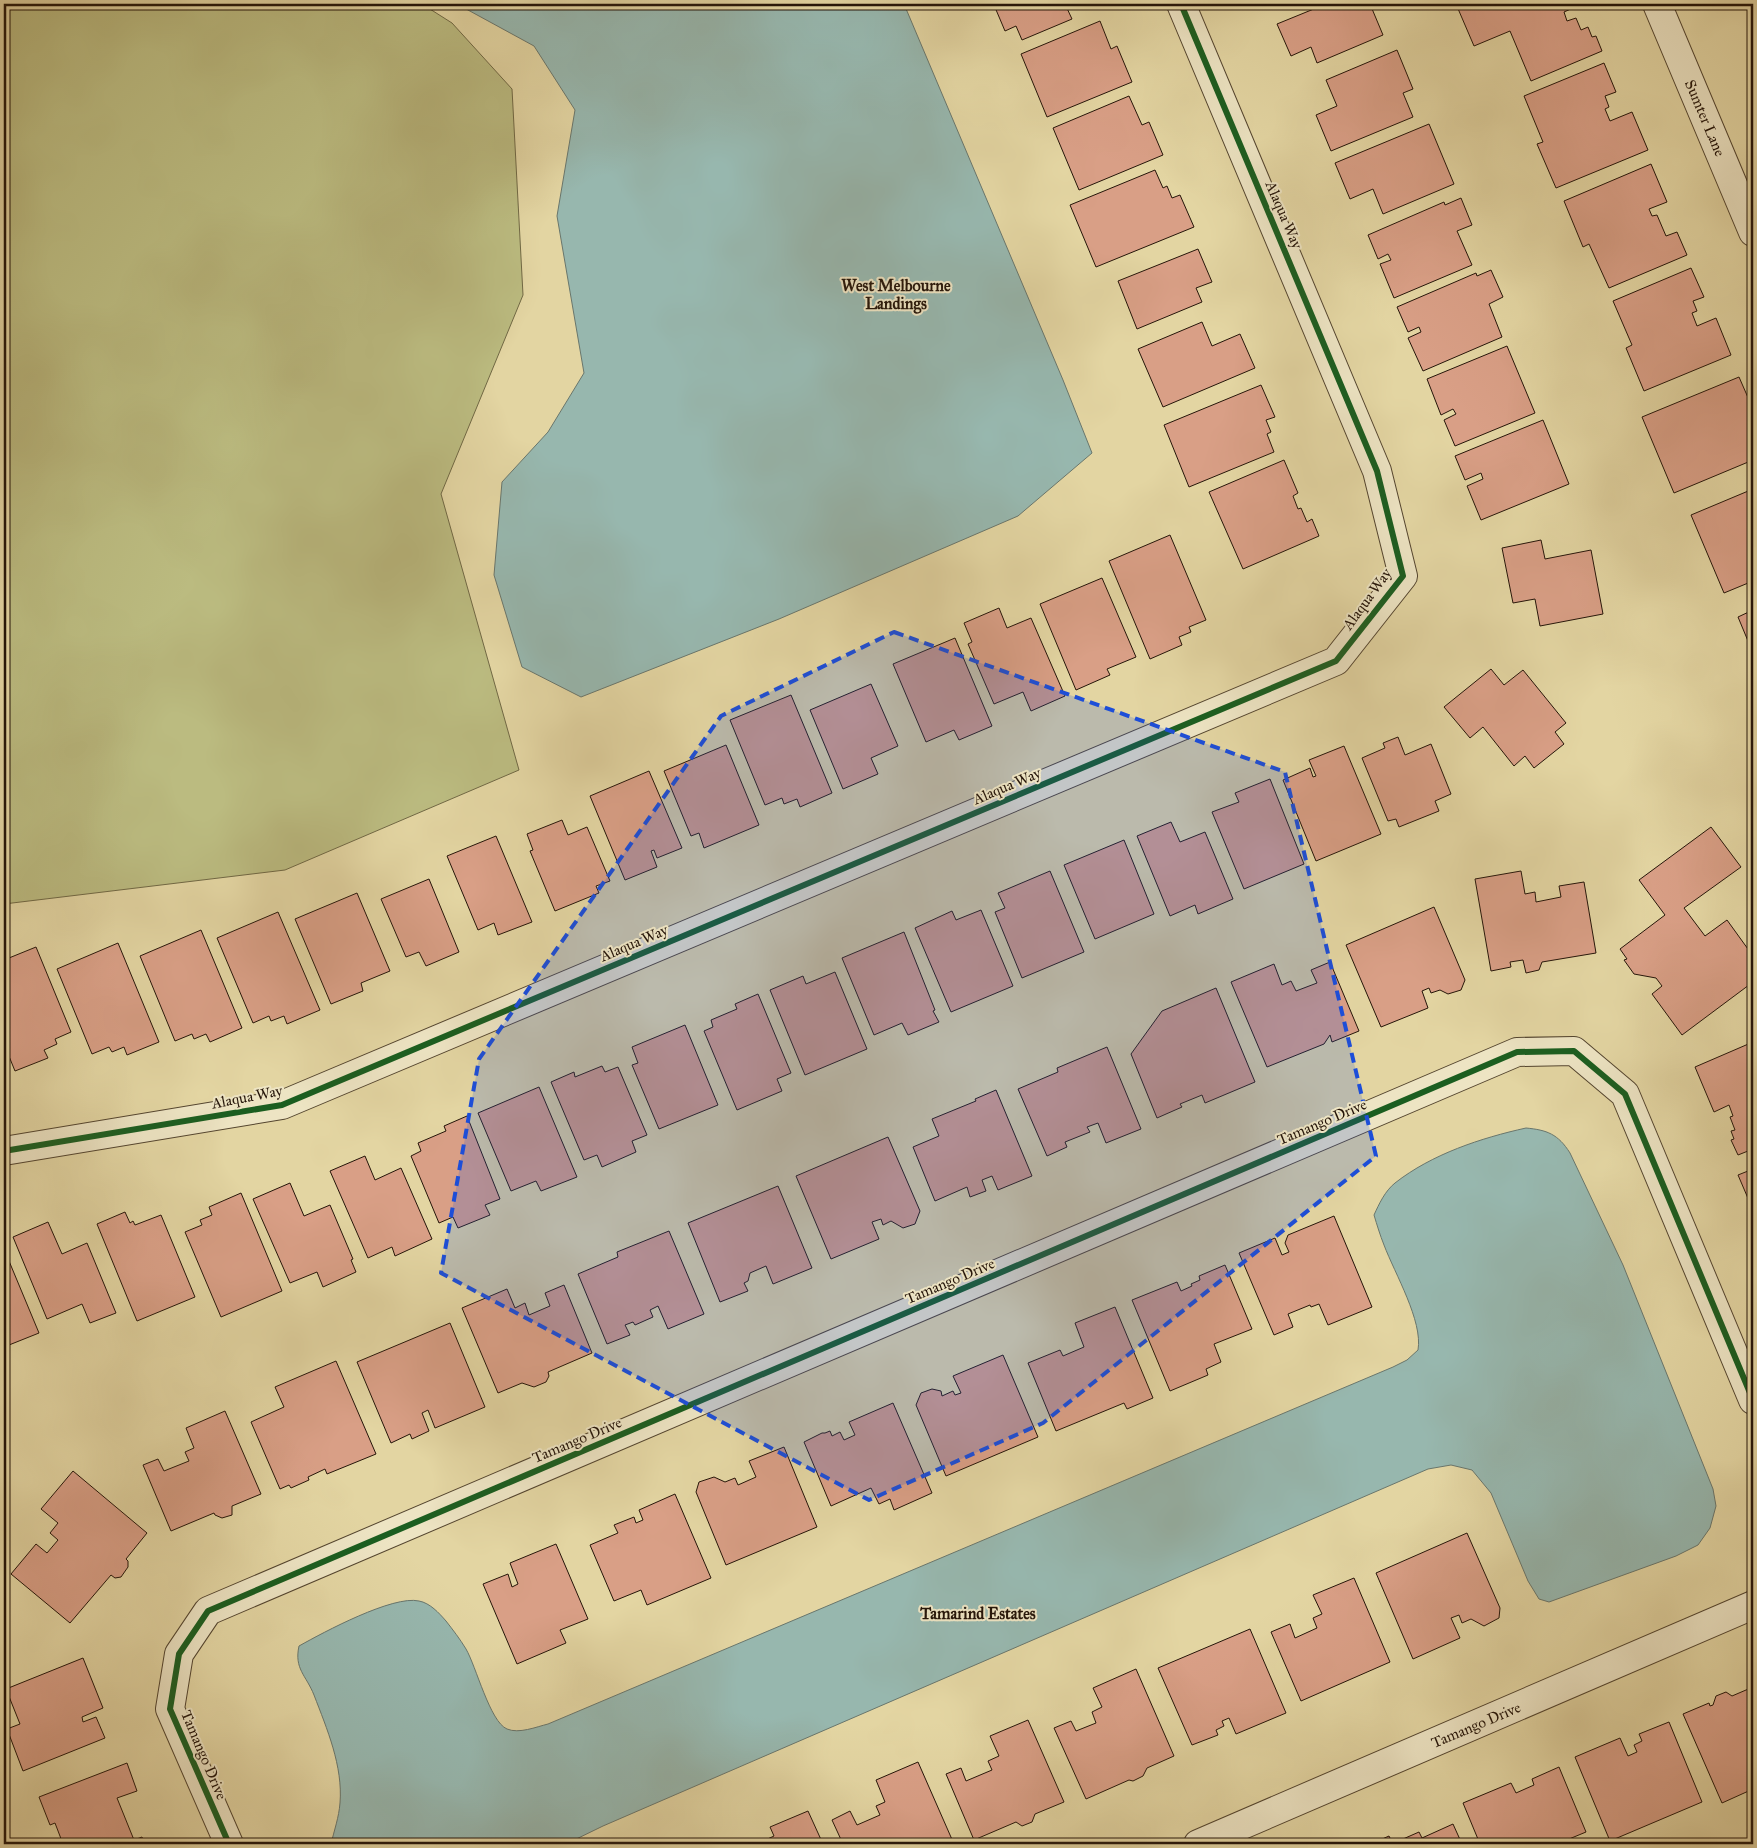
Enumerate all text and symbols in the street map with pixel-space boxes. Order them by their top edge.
street label: Sumter Lane [1681,77,1729,159]
street label: Alaqua Way [1260,177,1307,253]
district label: West Melbourne Landings [841,276,951,314]
street label: Alaqua Way [1338,564,1397,635]
street label: Alaqua Way [969,763,1045,810]
street label: Alaqua Way [596,920,672,967]
street label: Alaqua Way [209,1081,285,1114]
street label: Tamango Drive [1275,1095,1369,1149]
street label: Tamango Drive [903,1254,997,1308]
street label: Tamango Drive [530,1413,624,1467]
district label: Tamarind Estates [919,1604,1036,1623]
street label: Tamango Drive [1429,1698,1523,1752]
street label: Tamango Drive [177,1708,231,1802]

